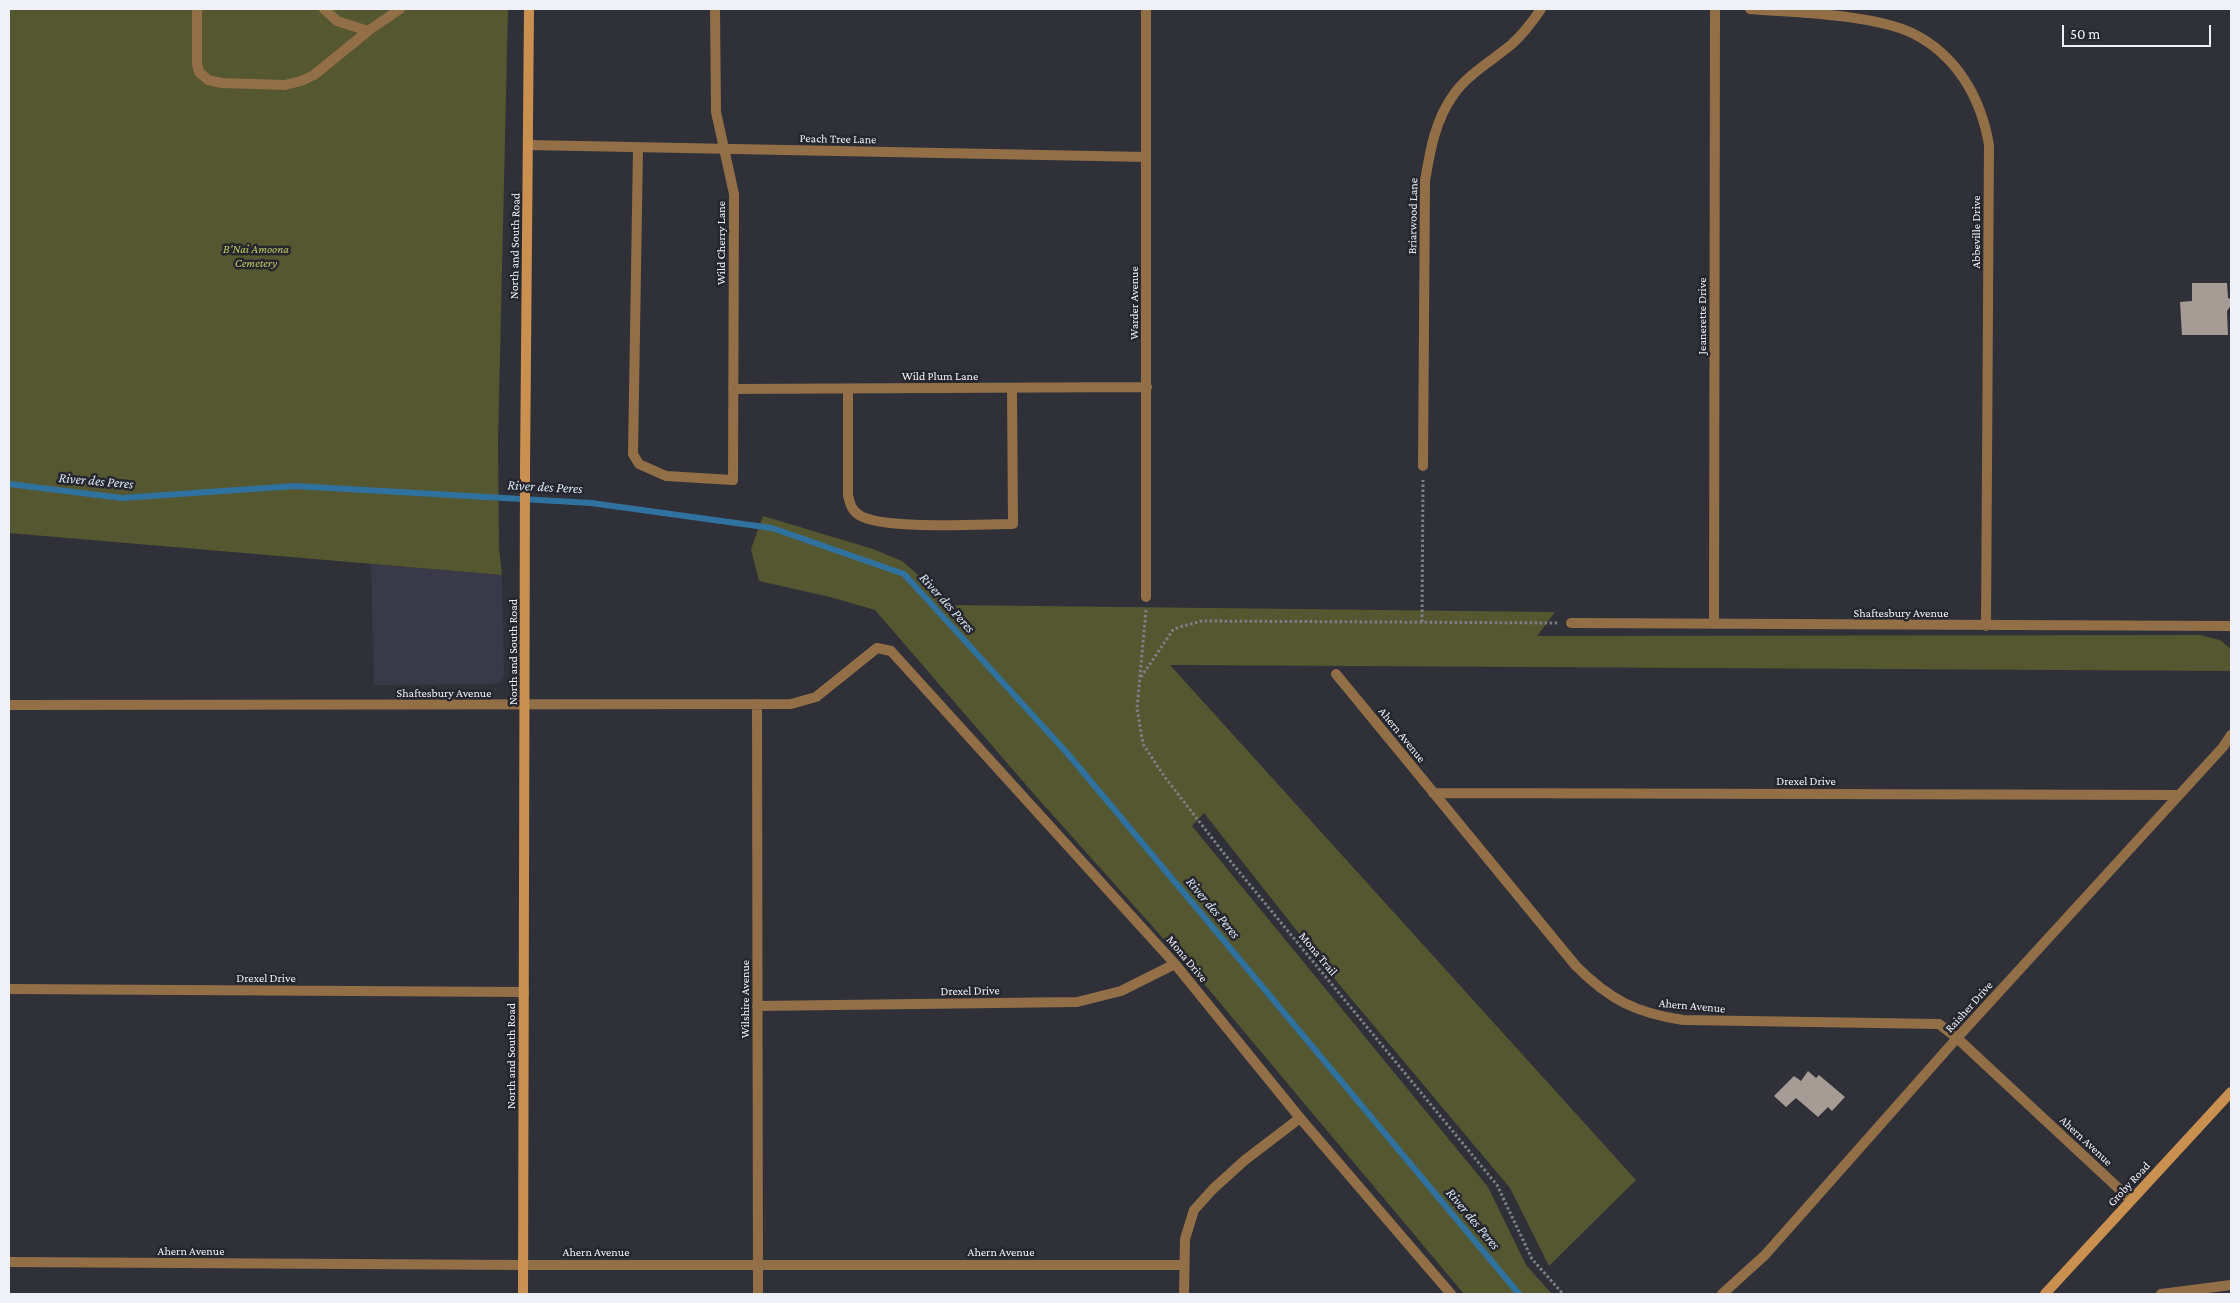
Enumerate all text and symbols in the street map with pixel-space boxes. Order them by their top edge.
scale bar [2065,15,2214,47]
text: 50 m [2070,26,2100,42]
street label: Peach Tree Lane [799,131,877,147]
street label: Briarwood Lane [1405,178,1421,254]
street label: North and South Road [507,193,523,299]
street label: Abbeville Drive [1969,196,1983,268]
street label: Wild Cherry Lane [714,201,728,285]
park label: B'Nai Amoona Cemetery [223,242,289,270]
street label: Warder Avenue [1127,266,1141,340]
street label: Jeanerette Drive [1695,278,1709,354]
street label: Wild Plum Lane [902,369,978,383]
water label: River des Peres [58,469,134,493]
water label: River des Peres [507,477,583,497]
water label: River des Peres [916,569,978,637]
street label: North and South Road [506,599,520,705]
street label: Shaftesbury Avenue [1854,606,1948,620]
street label: Shaftesbury Avenue [397,686,491,700]
street label: Ahern Avenue [1375,704,1429,766]
street label: Drexel Drive [1776,774,1836,788]
water label: River des Peres [1182,874,1244,942]
street label: Mona Trail [1296,929,1340,979]
street label: Mona Drive [1163,933,1211,985]
street label: Wilshire Avenue [738,960,752,1038]
street label: Drexel Drive [236,971,296,985]
street label: Raisher Drive [1942,978,1996,1036]
street label: Drexel Drive [940,983,1000,999]
street label: Ahern Avenue [1658,996,1726,1016]
street label: North and South Road [504,1003,518,1109]
street label: Ahern Avenue [2057,1113,2115,1169]
street label: Groby Road [2105,1159,2153,1209]
water label: River des Peres [1442,1185,1504,1253]
street label: Ahern Avenue [158,1244,224,1258]
street label: Ahern Avenue [563,1245,629,1259]
street label: Ahern Avenue [968,1245,1034,1259]

